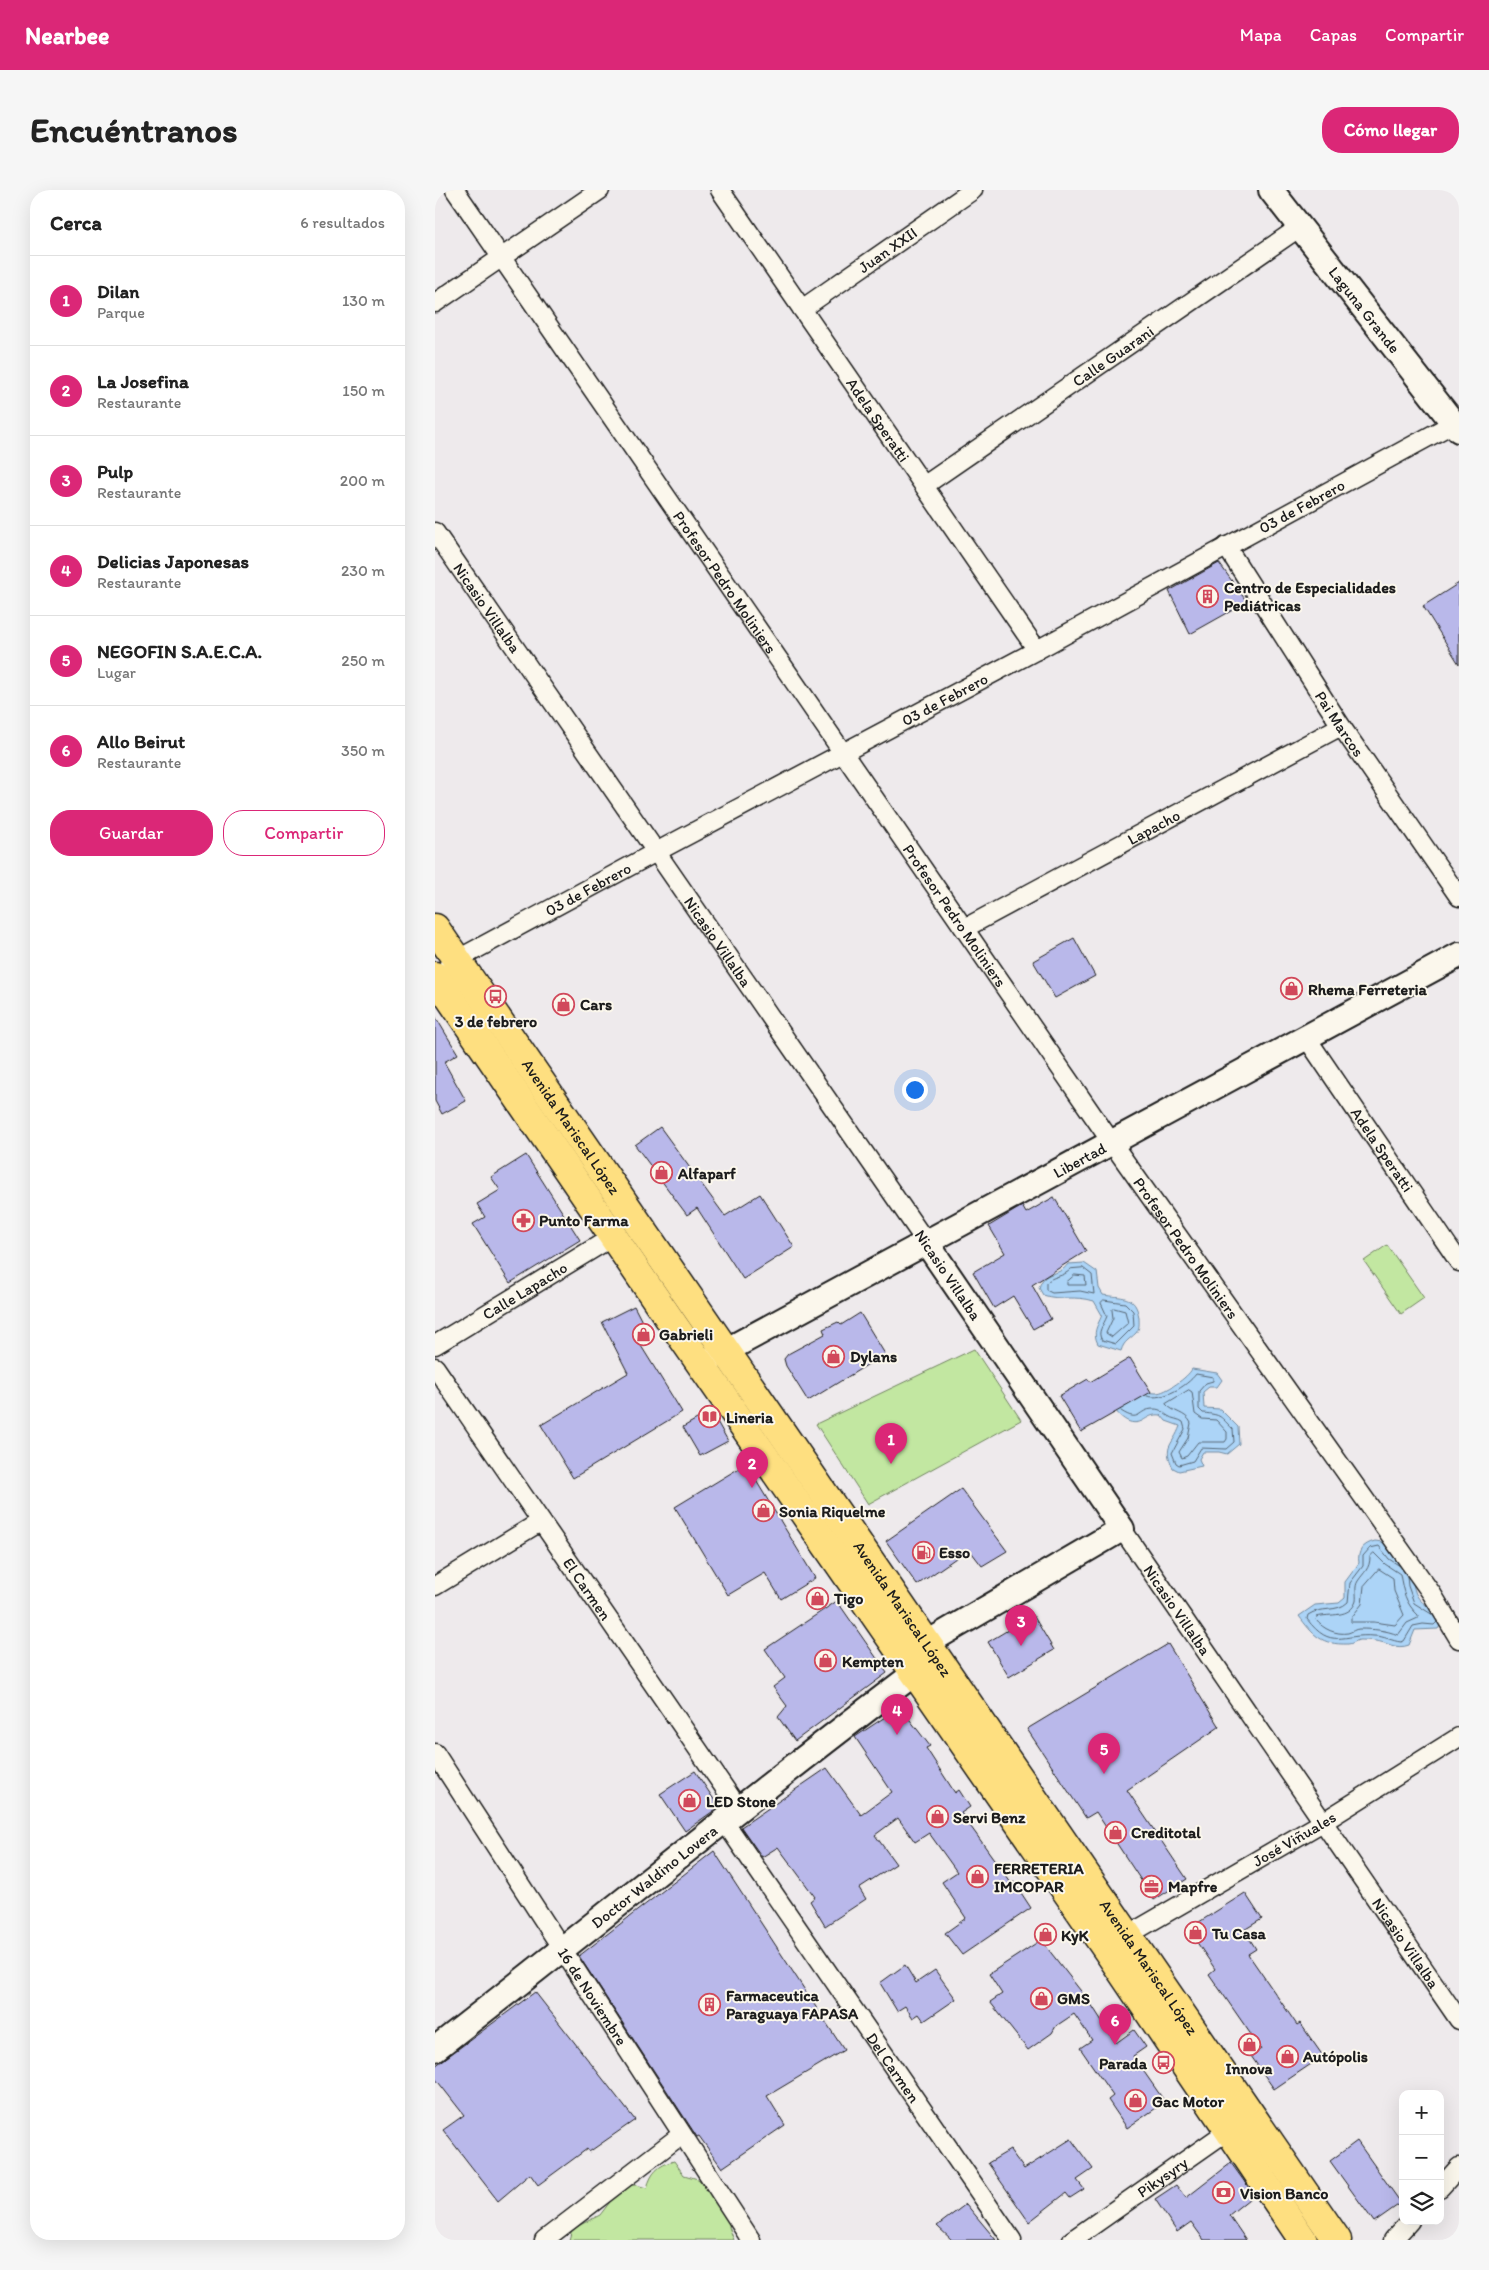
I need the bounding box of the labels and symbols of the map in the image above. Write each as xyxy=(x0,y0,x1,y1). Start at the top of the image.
street label: Juan XXII xyxy=(854,223,920,277)
street label: Laguna Grande xyxy=(1325,263,1405,357)
street label: Calle Guarani xyxy=(1068,321,1157,390)
street label: Adela Speratti xyxy=(843,374,914,466)
street label: 03 de Febrero xyxy=(1255,475,1348,537)
street label: Profesor Pedro Moliniers xyxy=(669,507,781,657)
street label: Nicasio Villalba xyxy=(450,559,526,657)
place label: Centro de Especialidades Pediátricas xyxy=(1224,578,1396,615)
building icon: Centro de Especialidades Pediátricas xyxy=(1196,584,1220,608)
street label: 03 de Febrero xyxy=(898,668,991,730)
street label: Pai Marcos xyxy=(1311,687,1369,760)
street label: Lapacho xyxy=(1124,805,1183,849)
street label: Profesor Pedro Moliniers xyxy=(899,840,1011,990)
street label: 03 de Febrero xyxy=(542,858,634,920)
street label: Nicasio Villalba xyxy=(680,893,756,991)
shop icon: Rhema Ferreteria xyxy=(1280,977,1304,1001)
place label: Rhema Ferreteria xyxy=(1308,980,1428,999)
bus stop icon: 3 de febrero xyxy=(484,985,508,1009)
shop icon: Cars xyxy=(552,992,576,1016)
place label: Cars xyxy=(580,995,612,1014)
place label: 3 de febrero xyxy=(455,1012,537,1031)
street label: Avenida Mariscal López xyxy=(518,1055,625,1198)
your location xyxy=(902,1077,928,1103)
street label: Adela Speratti xyxy=(1347,1104,1418,1195)
street label: Libertad xyxy=(1050,1138,1109,1182)
shop icon: Alfaparf xyxy=(650,1161,674,1185)
place label: Alfaparf xyxy=(677,1164,737,1184)
street label: Profesor Pedro Moliniers xyxy=(1130,1173,1243,1322)
pharmacy icon: Punto Farma xyxy=(511,1208,535,1232)
place label: Punto Farma xyxy=(539,1211,629,1230)
street label: Nicasio Villalba xyxy=(911,1226,986,1325)
street label: Calle Lapacho xyxy=(479,1257,571,1323)
shop icon: Gabrieli xyxy=(631,1322,655,1346)
place label: Gabrieli xyxy=(659,1325,713,1344)
shop icon: Dylans xyxy=(822,1344,846,1368)
place label: Dylans xyxy=(850,1347,897,1367)
library icon: Lineria xyxy=(698,1405,722,1429)
place label: Lineria xyxy=(726,1408,774,1427)
pin: 1 xyxy=(875,1423,907,1464)
pin: 2 xyxy=(736,1447,768,1488)
shop icon: Sonia Riquelme xyxy=(751,1499,775,1523)
place label: Sonia Riquelme xyxy=(779,1502,886,1522)
street label: Avenida Mariscal López xyxy=(850,1537,956,1680)
fuel station icon: Esso xyxy=(911,1540,935,1564)
place label: Esso xyxy=(939,1543,970,1562)
street label: El Carmen xyxy=(559,1554,616,1624)
street label: Nicasio Villalba xyxy=(1140,1561,1216,1659)
shop icon: Tigo xyxy=(806,1586,830,1610)
place label: Tigo xyxy=(833,1589,863,1609)
pin: 3 xyxy=(1005,1605,1037,1646)
shop icon: Kempten xyxy=(814,1649,838,1673)
place label: Kempten xyxy=(842,1652,905,1672)
pin: 4 xyxy=(881,1694,913,1735)
pin: 5 xyxy=(1088,1733,1120,1774)
shop icon: LED Stone xyxy=(678,1789,702,1813)
place label: LED Stone xyxy=(706,1792,776,1811)
shop icon: Servi Benz xyxy=(925,1805,949,1829)
street label: José Viñuales xyxy=(1249,1807,1339,1870)
place label: Servi Benz xyxy=(953,1808,1026,1827)
street label: Doctor Waldino Lovera xyxy=(587,1820,721,1932)
shop icon: Creditotal xyxy=(1103,1820,1127,1844)
place label: Creditotal xyxy=(1131,1823,1201,1842)
place label: FERRETERIA IMCOPAR xyxy=(994,1859,1085,1896)
shop icon: FERRETERIA IMCOPAR xyxy=(966,1865,990,1889)
office icon: Mapfre xyxy=(1140,1874,1164,1898)
place label: Mapfre xyxy=(1168,1877,1218,1897)
street label: Nicasio Villalba xyxy=(1368,1894,1444,1992)
street label: Avenida Mariscal López xyxy=(1096,1896,1203,2039)
shop icon: Tu Casa xyxy=(1184,1921,1208,1945)
shop icon: KyK xyxy=(1033,1923,1057,1947)
place label: Tu Casa xyxy=(1211,1924,1267,1943)
place label: KyK xyxy=(1061,1926,1090,1946)
street label: 16 de Noviembre xyxy=(554,1944,632,2049)
place label: Farmaceutica Paraguaya FAPASA xyxy=(726,1986,859,2024)
shop icon: GMS xyxy=(1029,1986,1053,2010)
place label: GMS xyxy=(1057,1989,1090,2008)
building icon: Farmaceutica Paraguaya FAPASA xyxy=(698,1992,722,2016)
pin: 6 xyxy=(1099,2004,1131,2045)
street label: Del Carmen xyxy=(863,2029,924,2106)
shop icon: Innova xyxy=(1237,2032,1261,2056)
shop icon: Autópolis xyxy=(1275,2044,1299,2068)
place label: Autópolis xyxy=(1302,2047,1368,2067)
bus stop icon: Parada xyxy=(1151,2051,1175,2075)
place label: Parada xyxy=(1099,2054,1148,2073)
place label: Innova xyxy=(1225,2059,1273,2078)
shop icon: Gac Motor xyxy=(1124,2089,1148,2113)
place label: Gac Motor xyxy=(1152,2092,1225,2111)
street label: Pikysyry xyxy=(1133,2152,1191,2201)
bank icon: Vision Banco xyxy=(1212,2181,1236,2205)
place label: Vision Banco xyxy=(1240,2184,1328,2203)

